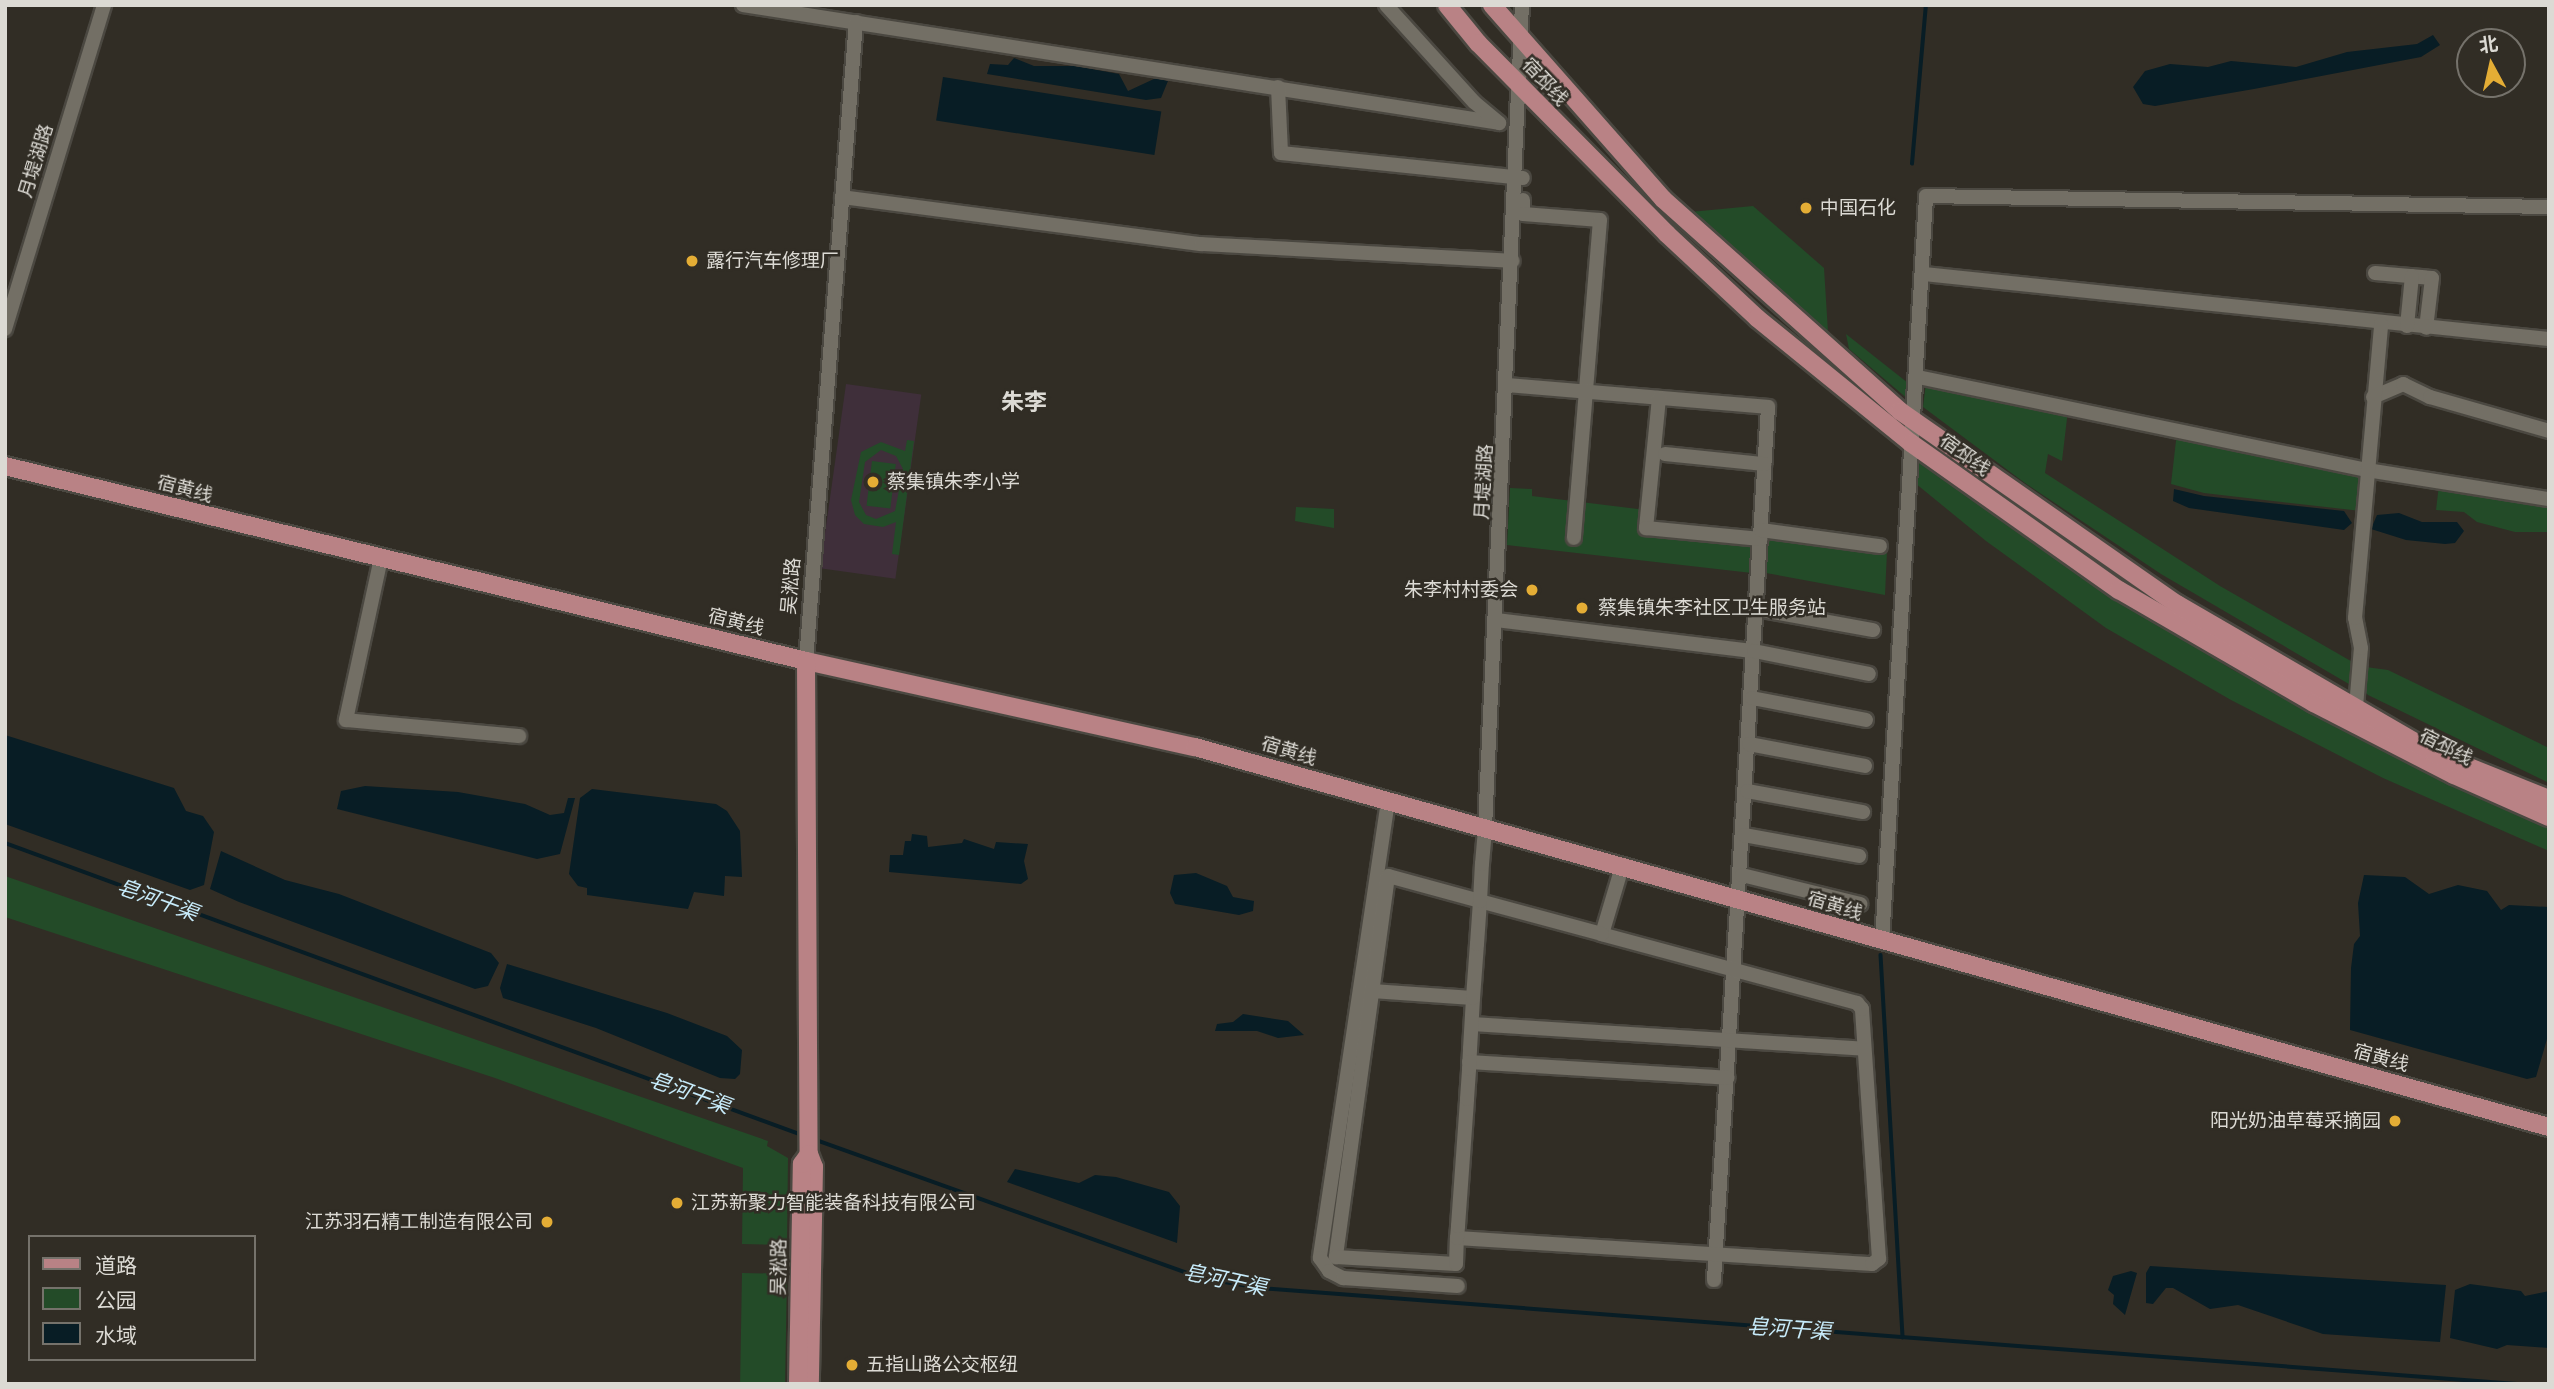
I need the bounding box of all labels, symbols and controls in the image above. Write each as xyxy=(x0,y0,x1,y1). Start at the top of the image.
north arrow xyxy=(2456,28,2526,98)
text: 北 xyxy=(2477,31,2499,57)
street label: 宿邳线 xyxy=(1517,54,1573,110)
street label: 月堤湖路 xyxy=(14,121,58,201)
place label: 中国石化 xyxy=(1820,197,1896,219)
marker: 中国石化 xyxy=(1798,200,1814,216)
place label: 露行汽车修理厂 xyxy=(706,250,839,272)
marker: 露行汽车修理厂 xyxy=(684,253,700,269)
district label: 朱李 xyxy=(1001,388,1047,416)
street label: 宿邳线 xyxy=(1935,429,1995,481)
street label: 月堤湖路 xyxy=(1471,443,1497,521)
street label: 宿黄线 xyxy=(155,471,215,507)
place label: 蔡集镇朱李小学 xyxy=(887,471,1020,493)
marker: 蔡集镇朱李小学 xyxy=(865,474,881,490)
street label: 吴淞路 xyxy=(777,557,805,615)
place label: 朱李村村委会 xyxy=(1404,579,1518,601)
marker: 朱李村村委会 xyxy=(1524,582,1540,598)
place label: 蔡集镇朱李社区卫生服务站 xyxy=(1598,597,1826,619)
marker: 蔡集镇朱李社区卫生服务站 xyxy=(1572,598,1592,618)
street label: 宿黄线 xyxy=(706,604,766,640)
street label: 宿邳线 xyxy=(2415,724,2477,770)
street label: 宿黄线 xyxy=(1258,732,1320,770)
water label: 皂河干渠 xyxy=(114,873,202,925)
street label: 宿黄线 xyxy=(1804,887,1866,925)
street label: 宿黄线 xyxy=(2351,1040,2411,1076)
water label: 皂河干渠 xyxy=(646,1066,734,1118)
place label: 阳光奶油草莓采摘园 xyxy=(2210,1110,2381,1132)
marker: 阳光奶油草莓采摘园 xyxy=(2387,1113,2403,1129)
place label: 江苏新聚力智能装备科技有限公司 xyxy=(691,1192,976,1214)
marker: 江苏新聚力智能装备科技有限公司 xyxy=(669,1195,685,1211)
place label: 江苏羽石精工制造有限公司 xyxy=(305,1211,533,1233)
marker: 江苏羽石精工制造有限公司 xyxy=(539,1214,555,1230)
legend xyxy=(28,1235,256,1361)
street label: 吴淞路 xyxy=(767,1238,791,1296)
text: 道路 xyxy=(95,1252,137,1278)
water label: 皂河干渠 xyxy=(1181,1258,1269,1300)
text: 公园 xyxy=(95,1287,137,1313)
water label: 皂河干渠 xyxy=(1746,1313,1832,1343)
text: 水域 xyxy=(95,1322,137,1348)
place label: 五指山路公交枢纽 xyxy=(866,1354,1018,1376)
marker: 五指山路公交枢纽 xyxy=(844,1357,860,1373)

